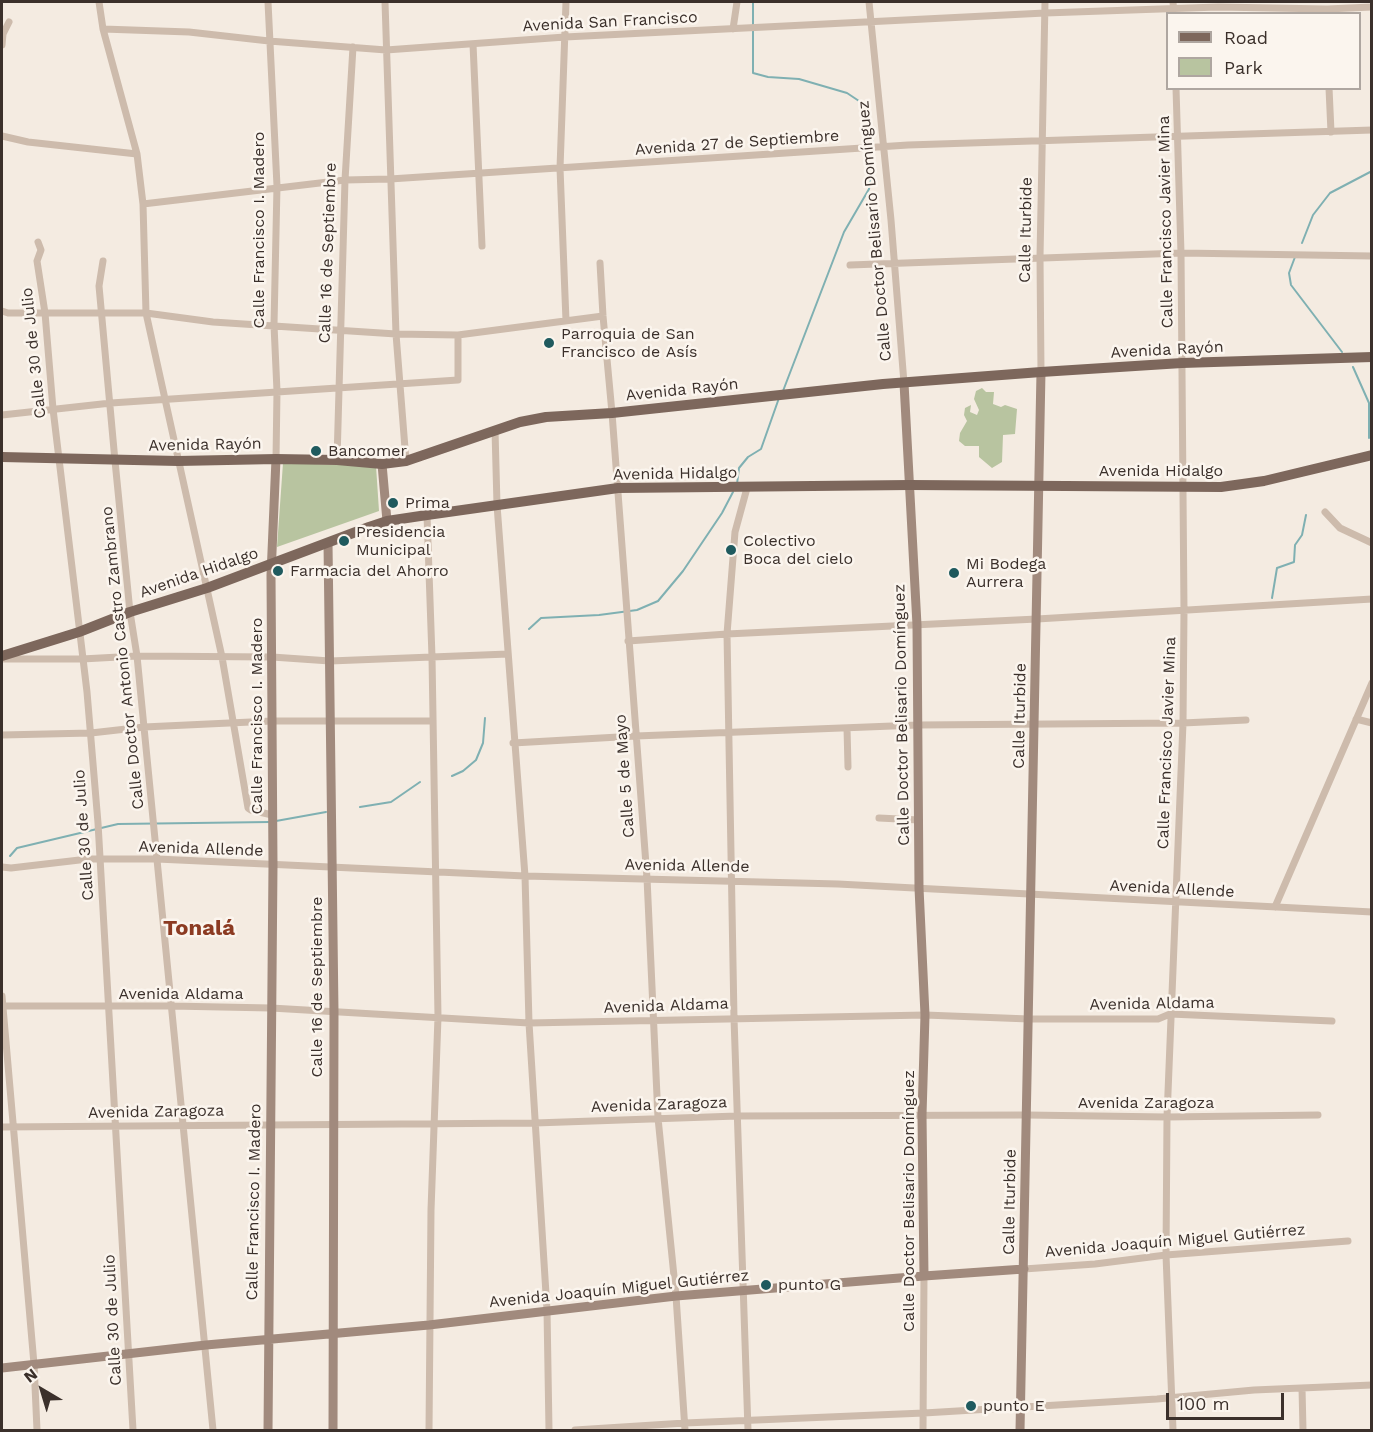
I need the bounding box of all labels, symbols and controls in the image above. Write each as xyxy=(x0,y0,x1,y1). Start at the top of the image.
street label: Avenida San Francisco xyxy=(522,8,698,36)
legend xyxy=(1166,12,1361,90)
text: Road xyxy=(1224,27,1268,48)
text: Park xyxy=(1224,57,1263,78)
street label: Calle Doctor Belisario Domínguez xyxy=(854,100,896,362)
street label: Calle Francisco Javier Mina xyxy=(1155,115,1177,329)
street label: Avenida 27 de Septiembre xyxy=(634,126,840,160)
street label: Calle Francisco I. Madero xyxy=(249,132,269,328)
street label: Calle 16 de Septiembre xyxy=(315,162,341,344)
street label: Calle Iturbide xyxy=(1015,177,1037,283)
street label: Calle 30 de Julio xyxy=(18,287,50,419)
place label: Parroquia de San Francisco de Asís xyxy=(561,324,697,362)
marker: Parroquia de San Francisco de Asís xyxy=(542,336,556,350)
street label: Avenida Rayón xyxy=(1110,337,1224,363)
street label: Avenida Rayón xyxy=(625,375,739,405)
street label: Avenida Rayón xyxy=(148,434,262,456)
place label: Bancomer xyxy=(328,441,407,461)
marker: Bancomer xyxy=(309,444,323,458)
street label: Avenida Hidalgo xyxy=(1099,461,1223,481)
street label: Avenida Hidalgo xyxy=(613,463,737,485)
place label: Prima xyxy=(405,493,450,513)
marker: Prima xyxy=(386,496,400,510)
street label: Calle Doctor Antonio Castro Zambrano xyxy=(98,506,148,810)
place label: Presidencia Municipal xyxy=(356,522,445,560)
place label: Colectivo Boca del cielo xyxy=(743,531,853,569)
marker: Presidencia Municipal xyxy=(337,534,351,548)
marker: Colectivo Boca del cielo xyxy=(724,543,738,557)
street label: Avenida Hidalgo xyxy=(137,544,261,602)
place label: Mi Bodega Aurrera xyxy=(966,554,1046,592)
place label: Farmacia del Ahorro xyxy=(290,561,449,581)
marker: Farmacia del Ahorro xyxy=(271,564,285,578)
marker: Mi Bodega Aurrera xyxy=(947,566,961,580)
street label: Calle Doctor Belisario Domínguez xyxy=(890,584,914,846)
street label: Calle Francisco I. Madero xyxy=(247,618,267,814)
street label: Calle Francisco Javier Mina xyxy=(1154,636,1180,850)
street label: Calle Iturbide xyxy=(1009,663,1031,769)
street label: Calle 5 de Mayo xyxy=(611,713,639,839)
street label: Calle 30 de Julio xyxy=(70,769,98,901)
street label: Avenida Allende xyxy=(138,837,264,861)
street label: Avenida Allende xyxy=(624,855,750,877)
street label: Avenida Allende xyxy=(1109,876,1235,902)
street label: Calle 16 de Septiembre xyxy=(307,896,327,1078)
district label: Tonalá xyxy=(163,916,235,942)
street label: Avenida Aldama xyxy=(118,984,244,1004)
street label: Avenida Aldama xyxy=(1089,993,1215,1015)
street label: Avenida Aldama xyxy=(603,994,729,1018)
street label: Calle Doctor Belisario Domínguez xyxy=(899,1070,919,1332)
street label: Avenida Zaragoza xyxy=(591,1093,727,1117)
street label: Avenida Zaragoza xyxy=(1078,1093,1214,1113)
street label: Avenida Zaragoza xyxy=(88,1101,224,1123)
street label: Calle Francisco I. Madero xyxy=(243,1103,265,1301)
street label: Calle Iturbide xyxy=(999,1149,1021,1255)
street label: Avenida Joaquín Miguel Gutiérrez xyxy=(1044,1220,1306,1262)
street label: Calle 30 de Julio xyxy=(100,1254,126,1386)
street label: Avenida Joaquín Miguel Gutiérrez xyxy=(488,1266,750,1312)
place label: punto G xyxy=(778,1275,841,1295)
marker: punto G xyxy=(759,1278,773,1292)
north arrow xyxy=(12,1360,72,1420)
text: N xyxy=(20,1364,41,1387)
scale bar xyxy=(1169,1381,1288,1419)
text: 100 m xyxy=(1177,1393,1230,1414)
place label: punto E xyxy=(983,1396,1045,1416)
marker: punto E xyxy=(964,1399,978,1413)

